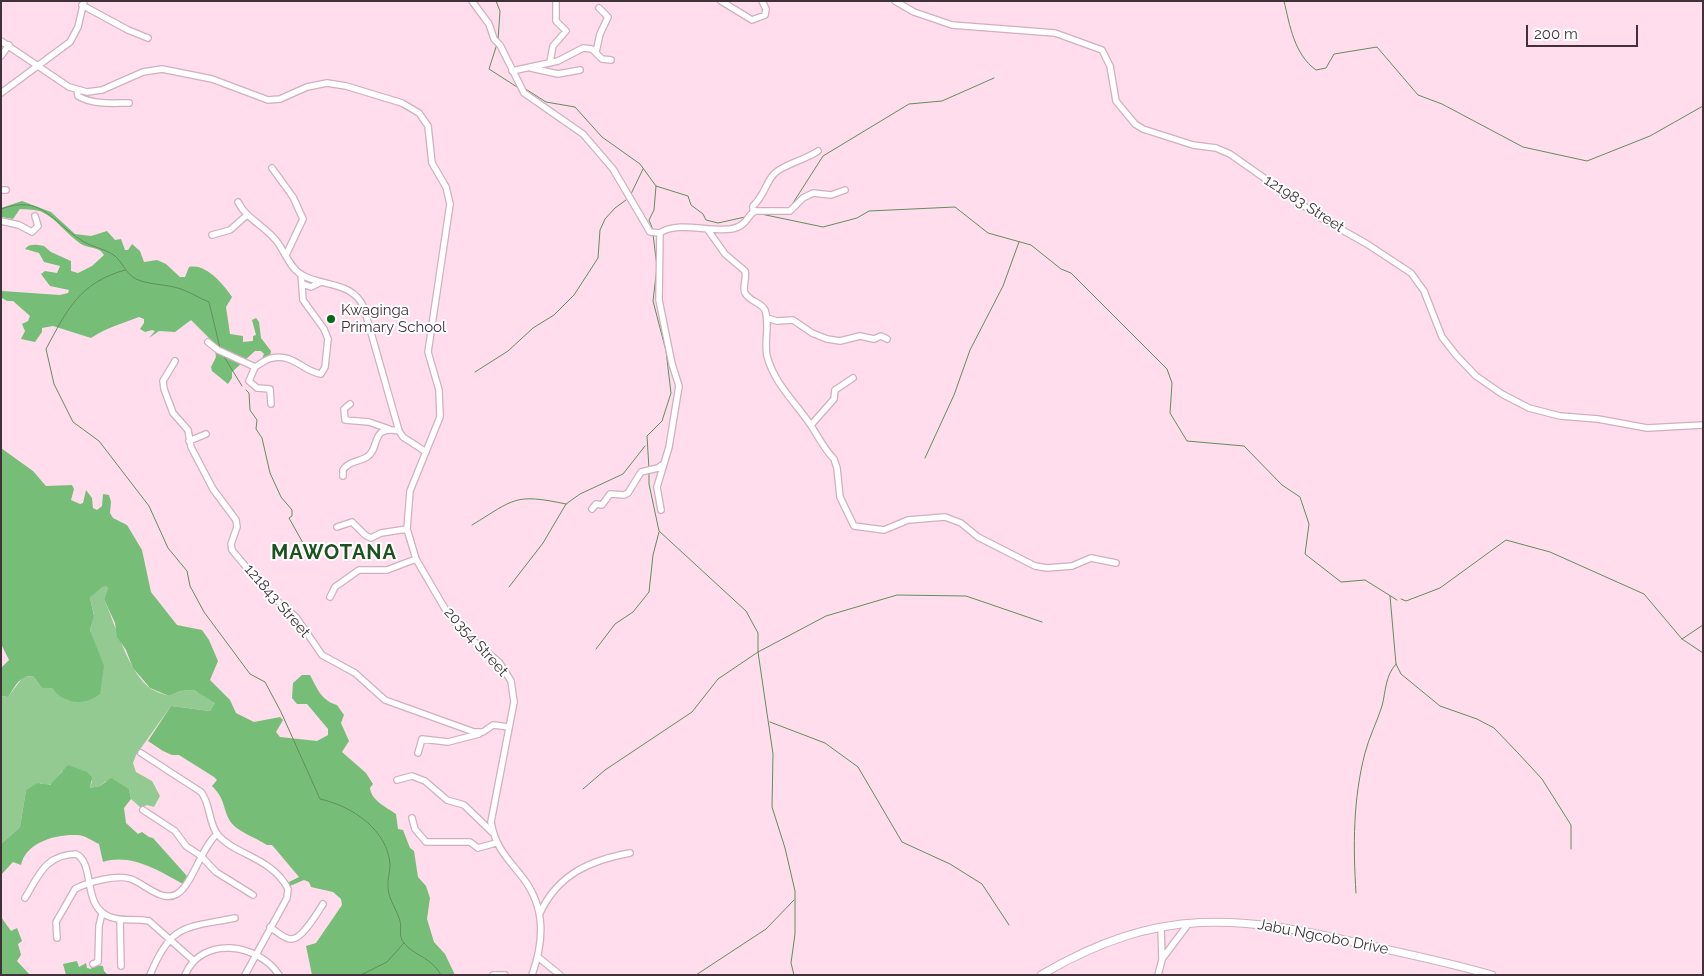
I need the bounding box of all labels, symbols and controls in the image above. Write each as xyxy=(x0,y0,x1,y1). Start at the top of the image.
scale bar xyxy=(1529,15,1642,47)
text: 200 m xyxy=(1534,25,1578,43)
street label: 121983 Street xyxy=(1261,171,1347,237)
place label: Kwaginga Primary School xyxy=(341,301,446,336)
marker: Kwaginga Primary School xyxy=(325,313,337,325)
district label: MAWOTANA xyxy=(270,541,398,565)
street label: 121843 Street xyxy=(240,561,314,641)
street label: 20354 Street xyxy=(440,604,512,680)
street label: Jabu Ngcobo Drive xyxy=(1256,915,1390,959)

